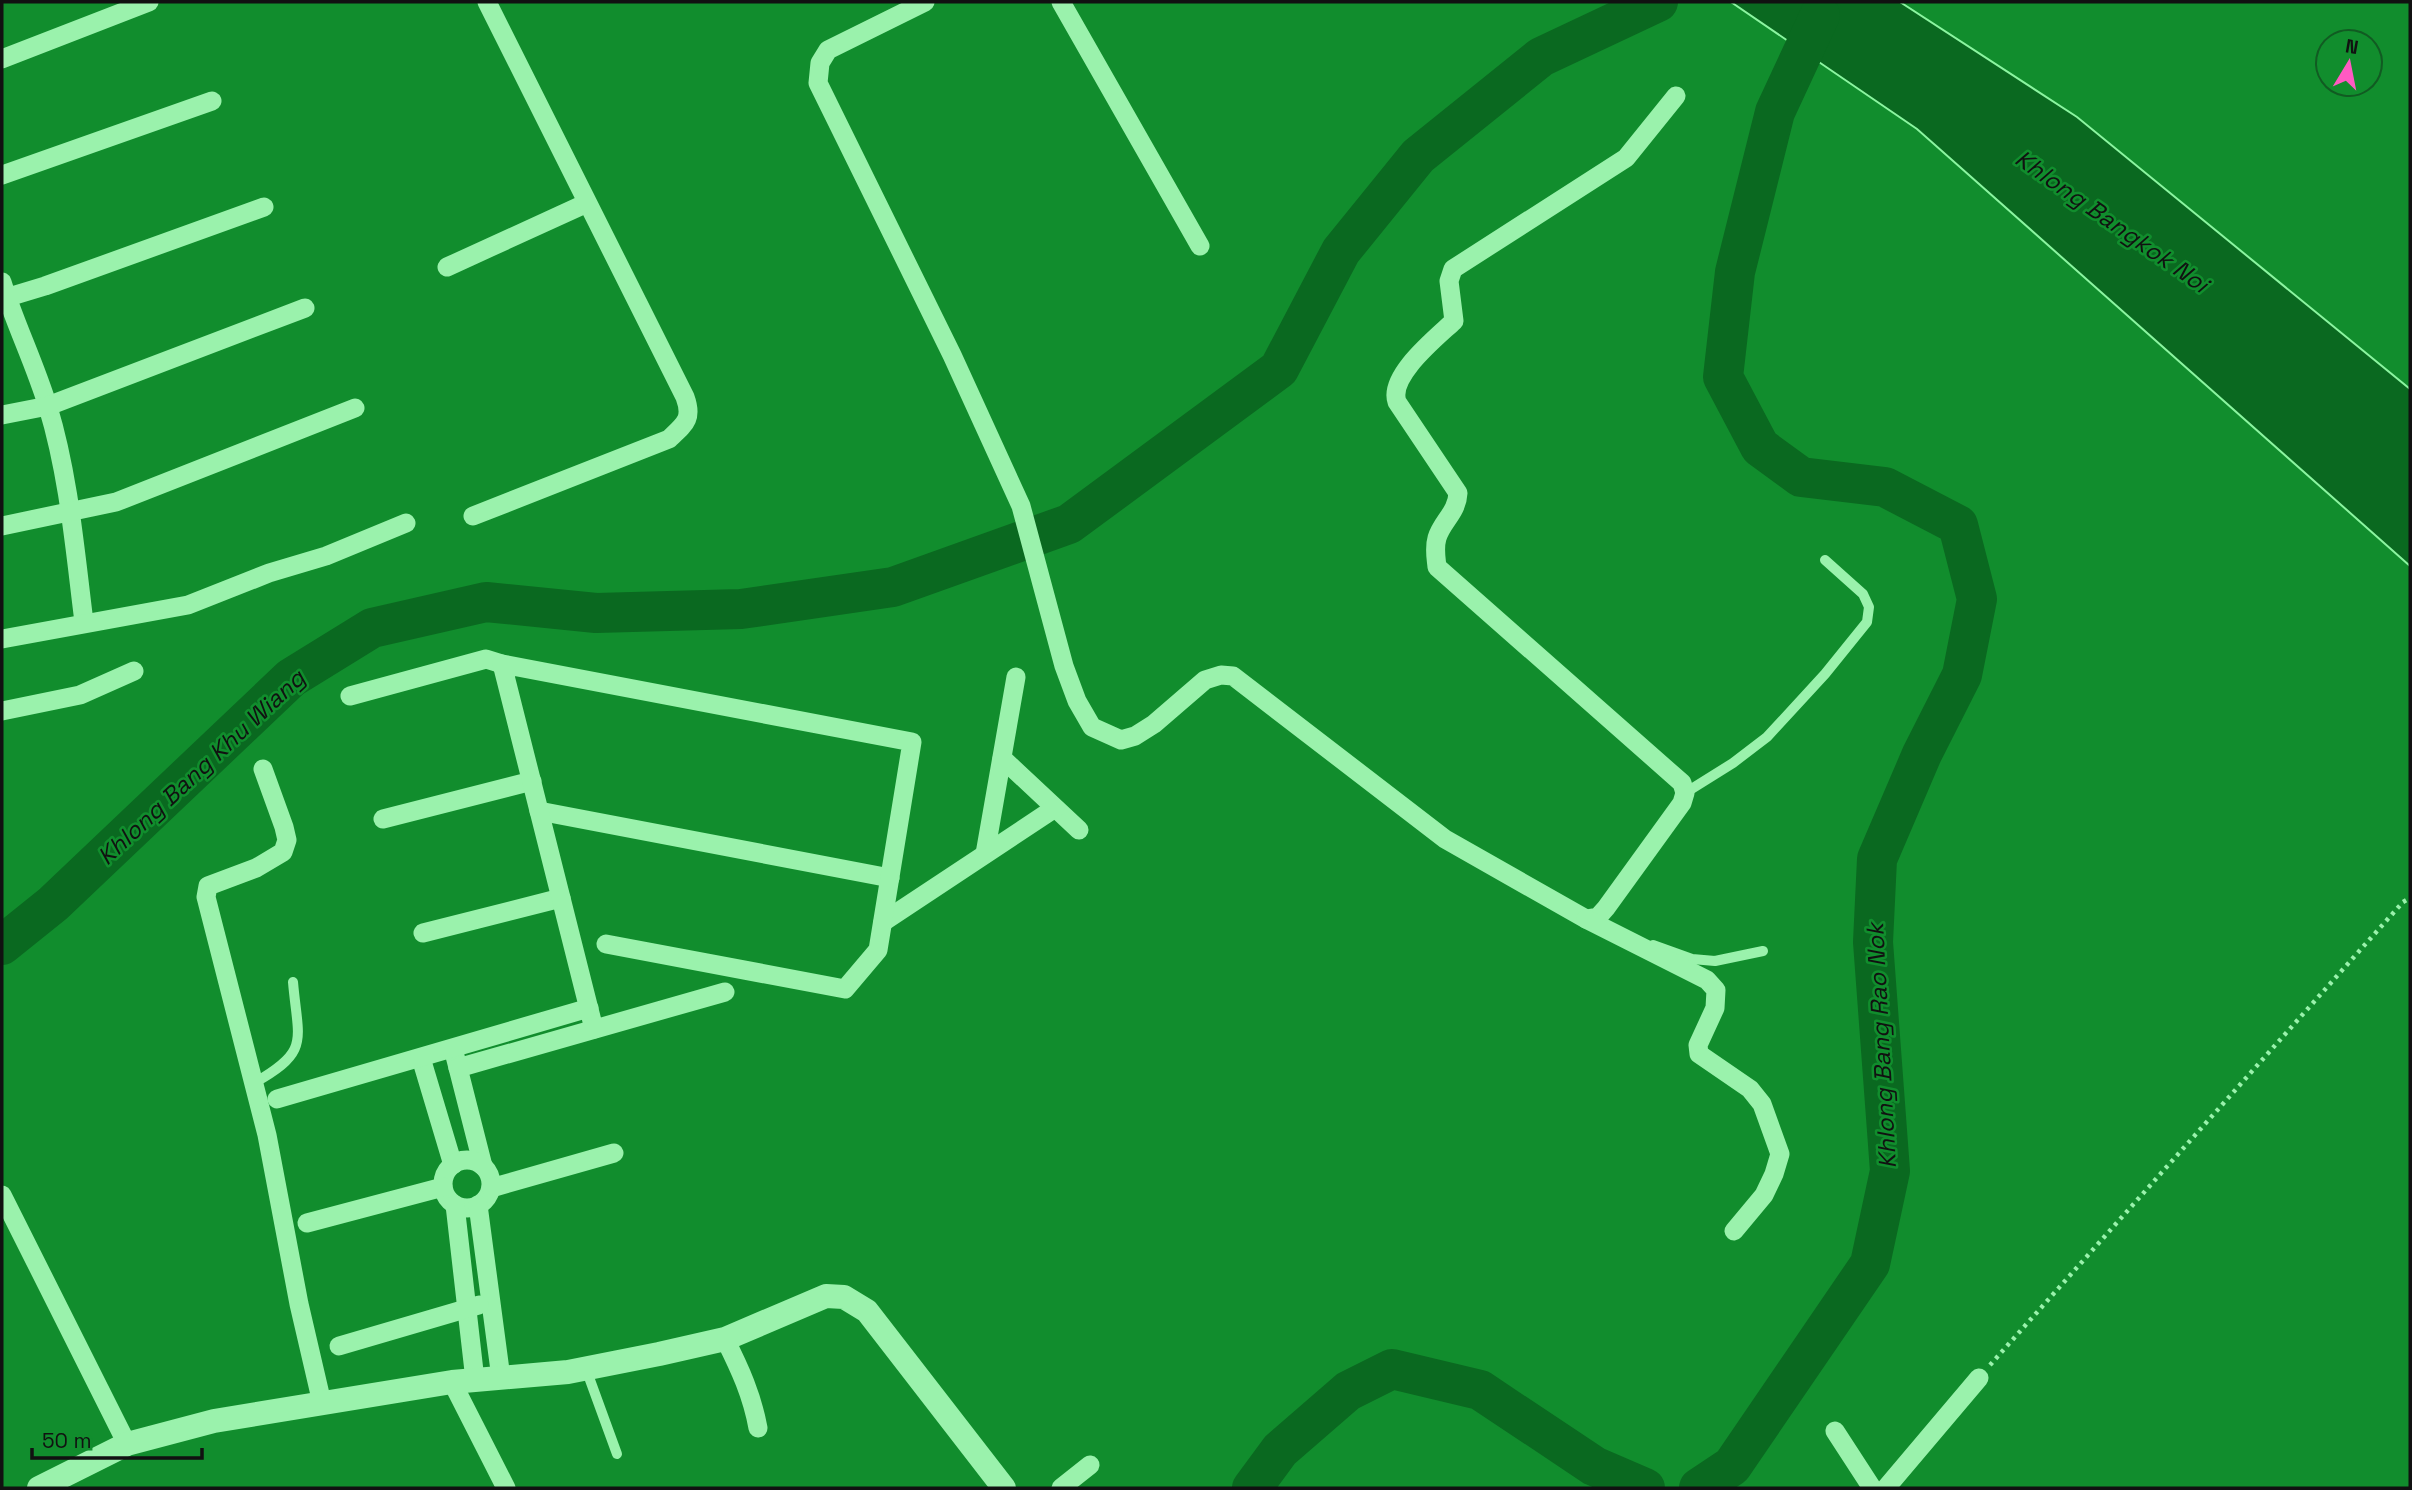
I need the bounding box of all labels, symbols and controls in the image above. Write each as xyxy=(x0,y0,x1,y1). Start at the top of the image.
north arrow xyxy=(2314,28,2384,98)
text: N xyxy=(2343,33,2360,60)
water label: Khlong Bangkok Noi xyxy=(2009,143,2217,301)
water label: Khlong Bang Khu Wiang xyxy=(91,662,313,871)
water label: Khlong Bang Rao Nok xyxy=(1859,919,1903,1169)
scale bar xyxy=(32,1416,201,1460)
text: 50 m xyxy=(42,1427,92,1454)

